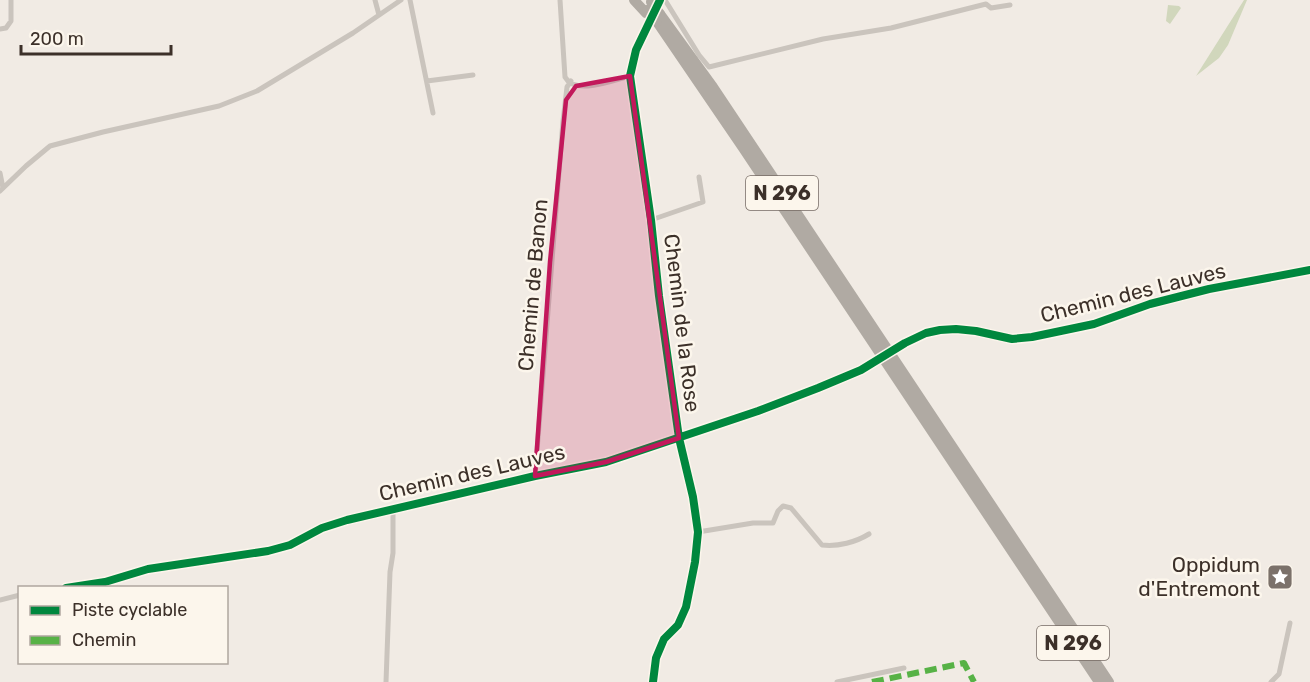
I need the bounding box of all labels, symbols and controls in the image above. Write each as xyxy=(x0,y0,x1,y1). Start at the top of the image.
scale bar xyxy=(21,18,171,56)
text: 200 m xyxy=(30,28,84,50)
road number: N 296 xyxy=(746,176,818,210)
street label: Chemin de Banon xyxy=(513,198,552,372)
street label: Chemin de la Rose xyxy=(659,232,706,414)
street label: Chemin des Lauves xyxy=(1038,257,1228,328)
street label: Chemin des Lauves xyxy=(376,439,567,506)
place label: Oppidum d'Entremont xyxy=(1138,552,1260,601)
place icon: Oppidum d'Entremont xyxy=(1265,562,1295,592)
legend xyxy=(18,586,228,664)
text: Piste cyclable xyxy=(72,599,187,621)
road number: N 296 xyxy=(1037,626,1109,660)
text: Chemin xyxy=(72,629,136,651)

